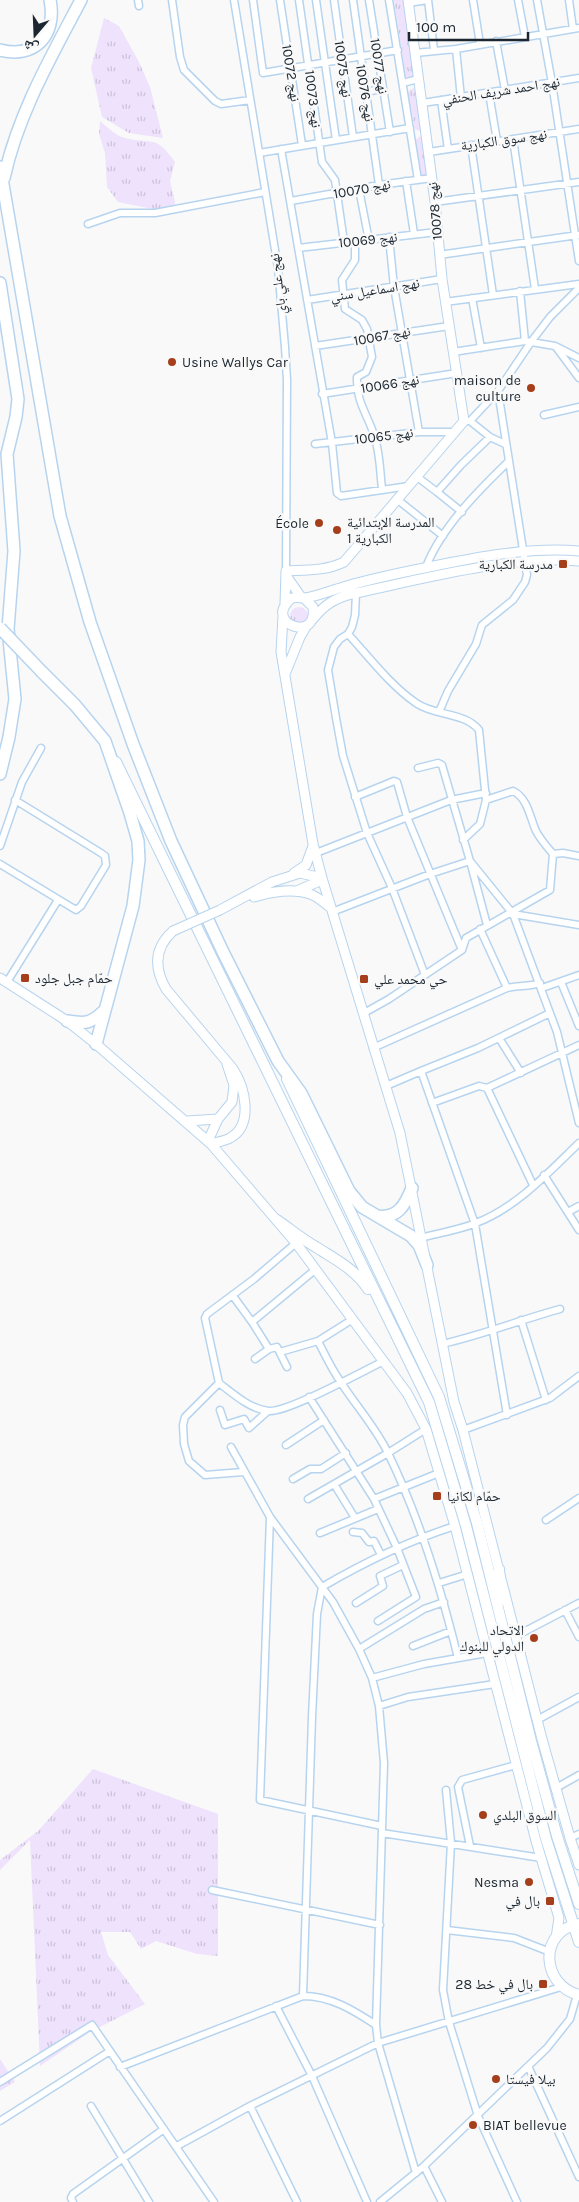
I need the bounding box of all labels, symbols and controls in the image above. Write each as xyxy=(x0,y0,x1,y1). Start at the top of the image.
north arrow xyxy=(10,10,60,60)
scale bar xyxy=(409,10,528,42)
text: 100 m xyxy=(416,18,456,36)
text: ش xyxy=(21,36,41,57)
street label: نهج 10077 xyxy=(365,37,392,95)
street label: نهج 10075 xyxy=(330,39,355,99)
street label: نهج 10072 xyxy=(277,43,304,103)
street label: نهج 10076 xyxy=(351,63,378,123)
street label: نهج 10073 xyxy=(300,69,325,129)
street label: نهج احمد شريف الحنفي xyxy=(441,73,562,111)
street label: نهج سوق الكبارية xyxy=(460,126,548,155)
street label: نهج 10070 xyxy=(332,176,392,203)
street label: نهج 10078 xyxy=(424,181,447,241)
street label: نهج 10069 xyxy=(338,228,399,253)
street label: نهج علي باي xyxy=(266,252,293,315)
street label: نهج اسماعيل سني xyxy=(329,275,421,308)
street label: نهج 10067 xyxy=(352,323,412,350)
place label: Usine Wallys Car xyxy=(182,354,289,371)
marker: Usine Wallys Car xyxy=(166,356,178,368)
street label: نهج 10066 xyxy=(359,371,421,398)
place label: maison de culture xyxy=(454,372,521,405)
marker: maison de culture xyxy=(525,382,537,394)
street label: نهج 10065 xyxy=(354,424,415,449)
place label: École xyxy=(275,514,309,532)
place label: المدرسة الإبتدائية الكبارية 1 xyxy=(347,514,435,547)
marker: École xyxy=(313,517,325,529)
marker: المدرسة الإبتدائية الكبارية 1 xyxy=(331,524,343,536)
place label: مدرسة الكبارية xyxy=(479,556,553,573)
marker: مدرسة الكبارية xyxy=(557,558,569,570)
place label: حمّام جبل جلود xyxy=(35,970,113,988)
place label: حي محمد علي xyxy=(374,971,448,990)
marker: حمّام جبل جلود xyxy=(19,972,31,984)
marker: حي محمد علي xyxy=(358,973,370,985)
place label: حمّام لكانيا xyxy=(447,1488,501,1506)
marker: حمّام لكانيا xyxy=(431,1490,443,1502)
place label: الاتحاد الدولي للبنوك xyxy=(460,1622,524,1657)
marker: الاتحاد الدولي للبنوك xyxy=(528,1632,540,1644)
place label: السوق البلدي xyxy=(493,1807,557,1826)
marker: السوق البلدي xyxy=(477,1809,489,1821)
place label: Nesma xyxy=(474,1874,519,1891)
marker: Nesma xyxy=(523,1876,535,1888)
place label: بال في xyxy=(505,1893,540,1912)
marker: بال في xyxy=(544,1895,556,1907)
place label: بال في خط 28 xyxy=(455,1976,533,1995)
marker: بال في خط 28 xyxy=(537,1978,549,1990)
place label: بيلا فيستا xyxy=(506,2071,556,2088)
marker: بيلا فيستا xyxy=(490,2073,502,2085)
place label: BIAT bellevue xyxy=(483,2117,567,2134)
marker: BIAT bellevue xyxy=(467,2119,479,2131)

